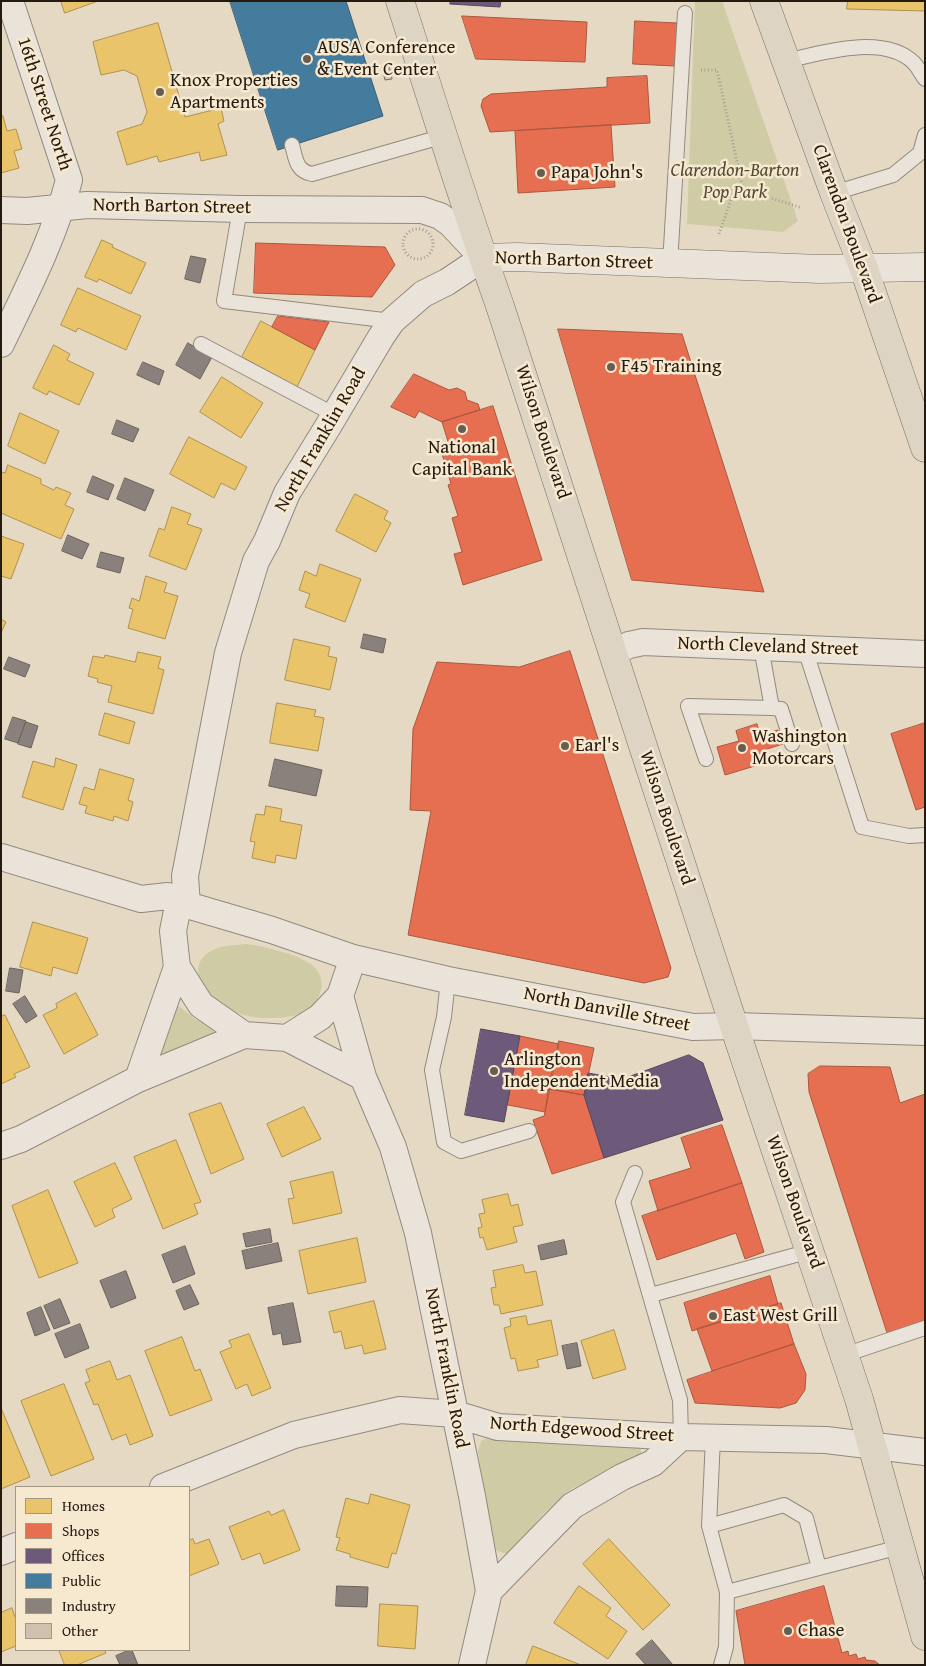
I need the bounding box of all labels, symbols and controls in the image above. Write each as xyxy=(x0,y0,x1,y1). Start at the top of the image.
street label: 16th Street North xyxy=(12,34,76,174)
place label: AUSA Conference & Event Center xyxy=(317,37,455,81)
marker: AUSA Conference & Event Center xyxy=(301,53,313,65)
place label: Knox Properties Apartments xyxy=(170,70,298,114)
marker: Knox Properties Apartments xyxy=(154,86,166,98)
street label: Clarendon Boulevard xyxy=(807,141,885,307)
park label: Clarendon-Barton Pop Park xyxy=(671,160,799,204)
place label: Papa John's xyxy=(551,162,643,184)
marker: Papa John's xyxy=(535,167,547,179)
street label: North Barton Street xyxy=(93,194,251,220)
street label: North Barton Street xyxy=(494,247,654,275)
place label: F45 Training xyxy=(621,356,721,378)
marker: F45 Training xyxy=(605,361,617,373)
street label: Wilson Boulevard xyxy=(510,362,574,502)
street label: North Franklin Road xyxy=(270,364,372,516)
marker: National Capital Bank xyxy=(456,423,468,435)
place label: National Capital Bank xyxy=(412,437,512,481)
street label: North Cleveland Street xyxy=(677,632,859,662)
place label: Washington Motorcars xyxy=(752,726,847,770)
place label: Earl's xyxy=(575,735,619,757)
marker: Earl's xyxy=(559,740,571,752)
marker: Washington Motorcars xyxy=(736,742,748,754)
street label: Wilson Boulevard xyxy=(634,748,698,888)
street label: North Danville Street xyxy=(522,983,692,1037)
place label: Arlington Independent Media xyxy=(504,1049,659,1093)
marker: Arlington Independent Media xyxy=(488,1065,500,1077)
street label: Wilson Boulevard xyxy=(760,1132,828,1272)
street label: North Franklin Road xyxy=(419,1286,473,1450)
place label: East West Grill xyxy=(723,1305,838,1327)
marker: East West Grill xyxy=(707,1310,719,1322)
street label: North Edgewood Street xyxy=(489,1412,675,1448)
legend xyxy=(15,1486,190,1651)
text: Homes xyxy=(62,1495,105,1516)
text: Shops xyxy=(62,1520,99,1541)
text: Offices xyxy=(62,1545,105,1566)
text: Public xyxy=(62,1570,101,1591)
text: Industry xyxy=(62,1595,116,1616)
text: Other xyxy=(62,1620,98,1641)
place label: Chase xyxy=(798,1620,844,1642)
marker: Chase xyxy=(782,1625,794,1637)

